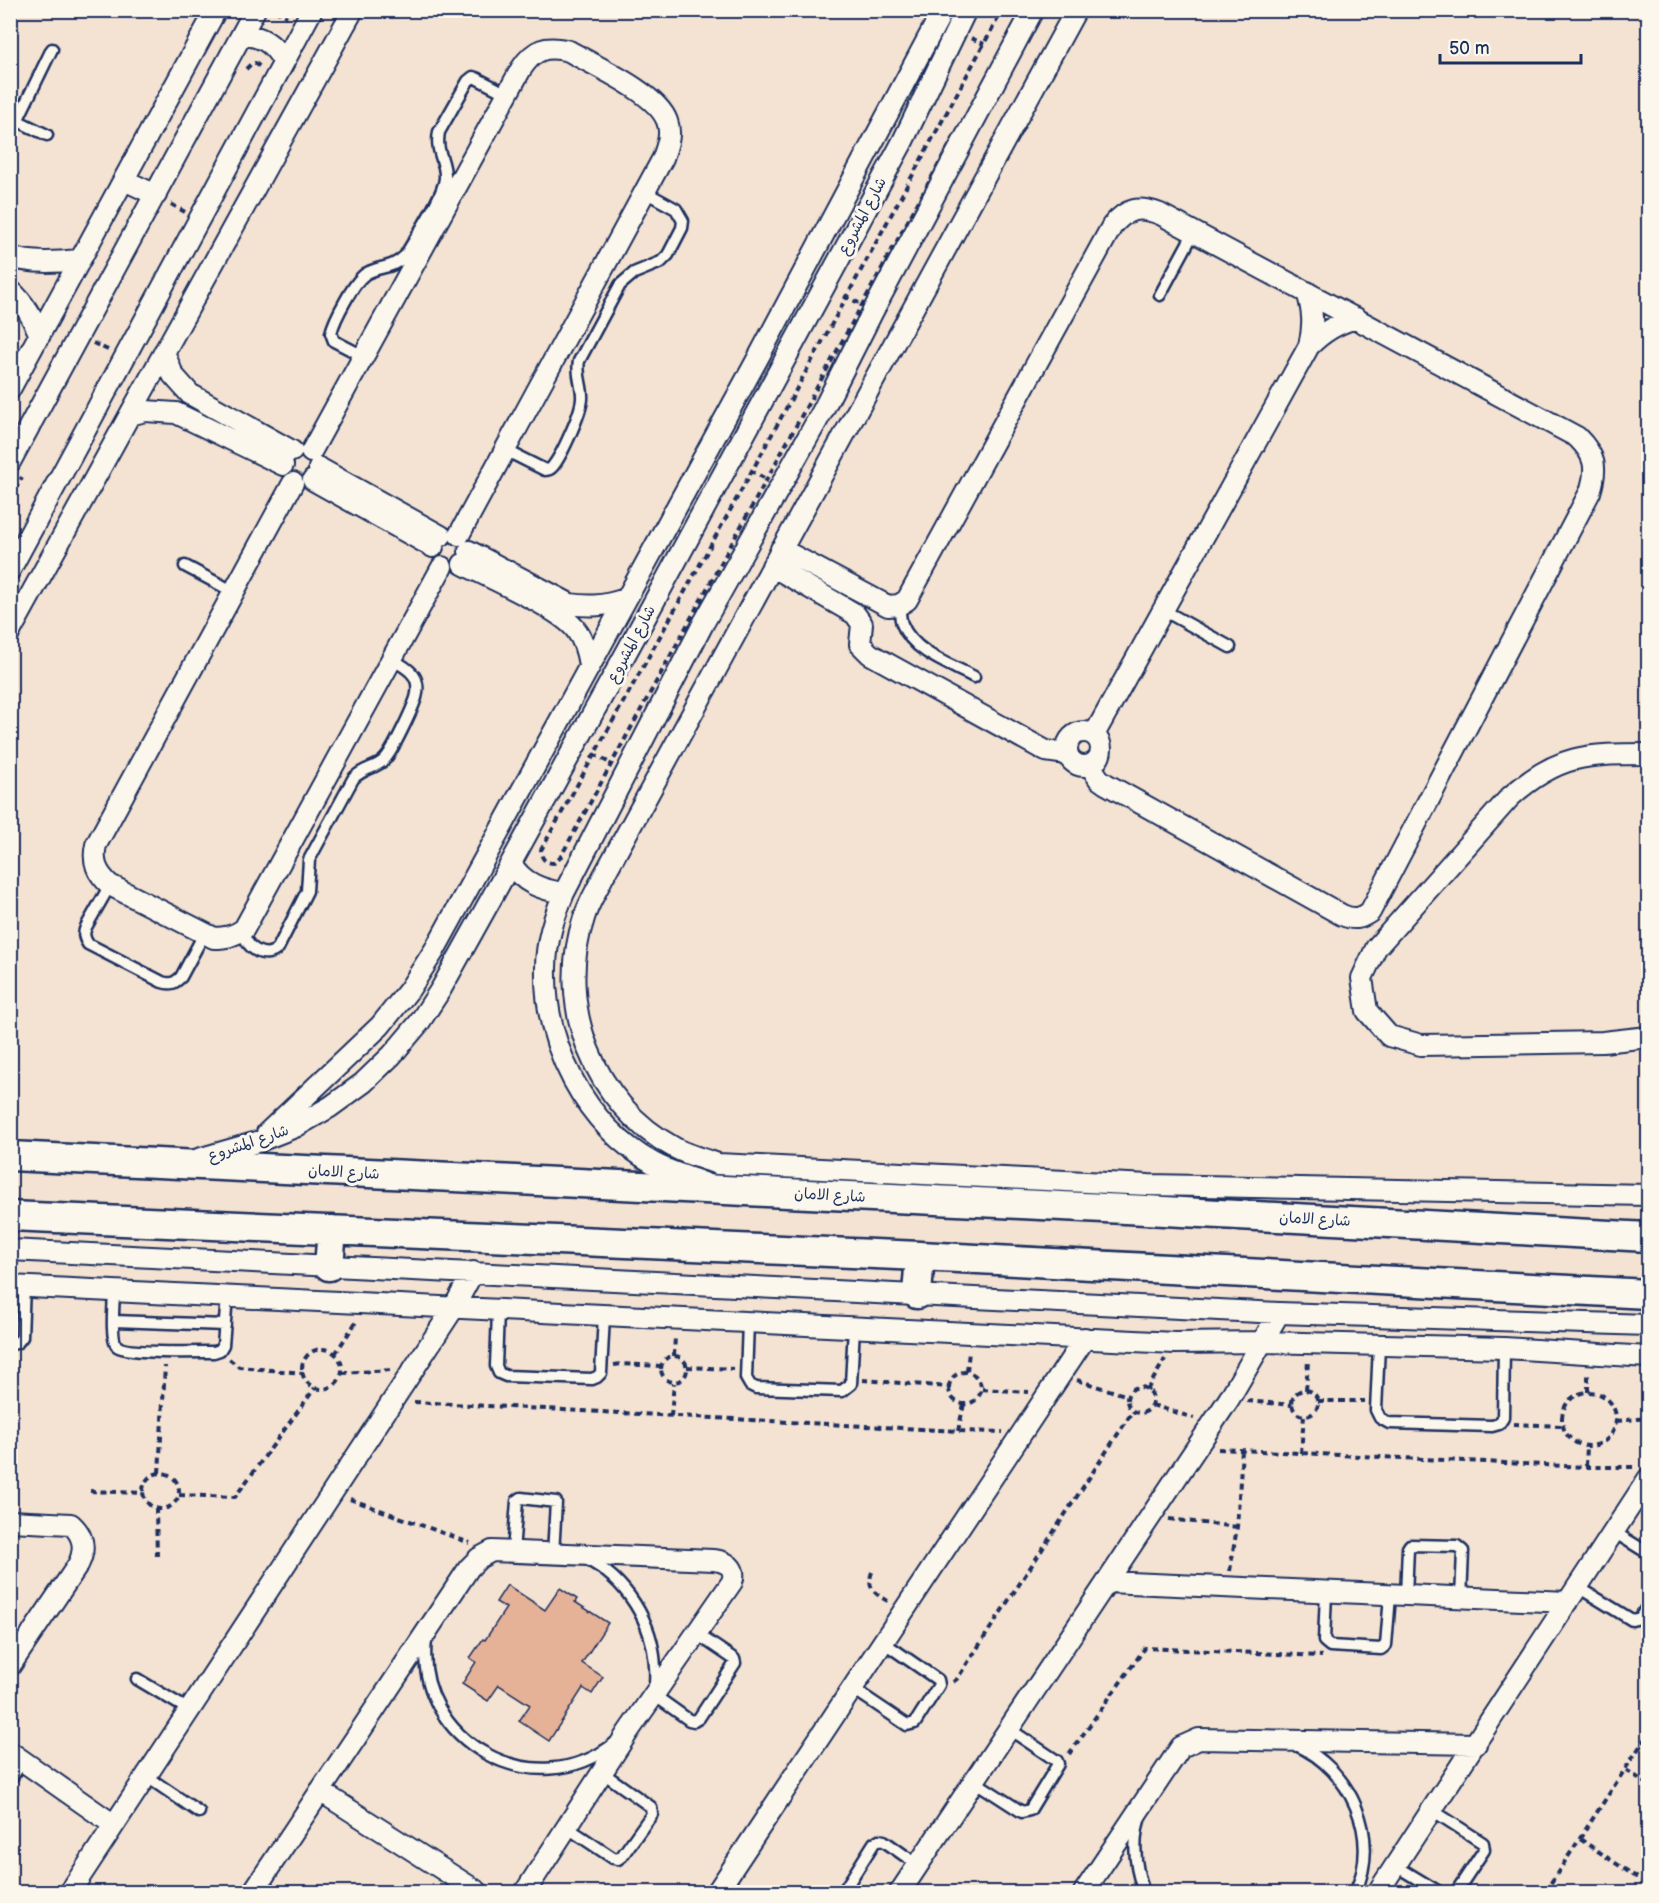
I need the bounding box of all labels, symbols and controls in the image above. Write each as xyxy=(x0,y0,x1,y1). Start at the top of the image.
scale bar xyxy=(1440,27,1581,65)
text: 50 m xyxy=(1449,38,1490,59)
street label: شارع المشروع xyxy=(834,174,891,258)
street label: شارع المشروع xyxy=(603,602,660,686)
street label: شارع المشروع xyxy=(205,1121,291,1166)
street label: شارع الامان xyxy=(308,1161,380,1184)
street label: شارع الامان xyxy=(794,1184,866,1207)
street label: شارع الامان xyxy=(1279,1208,1351,1231)

